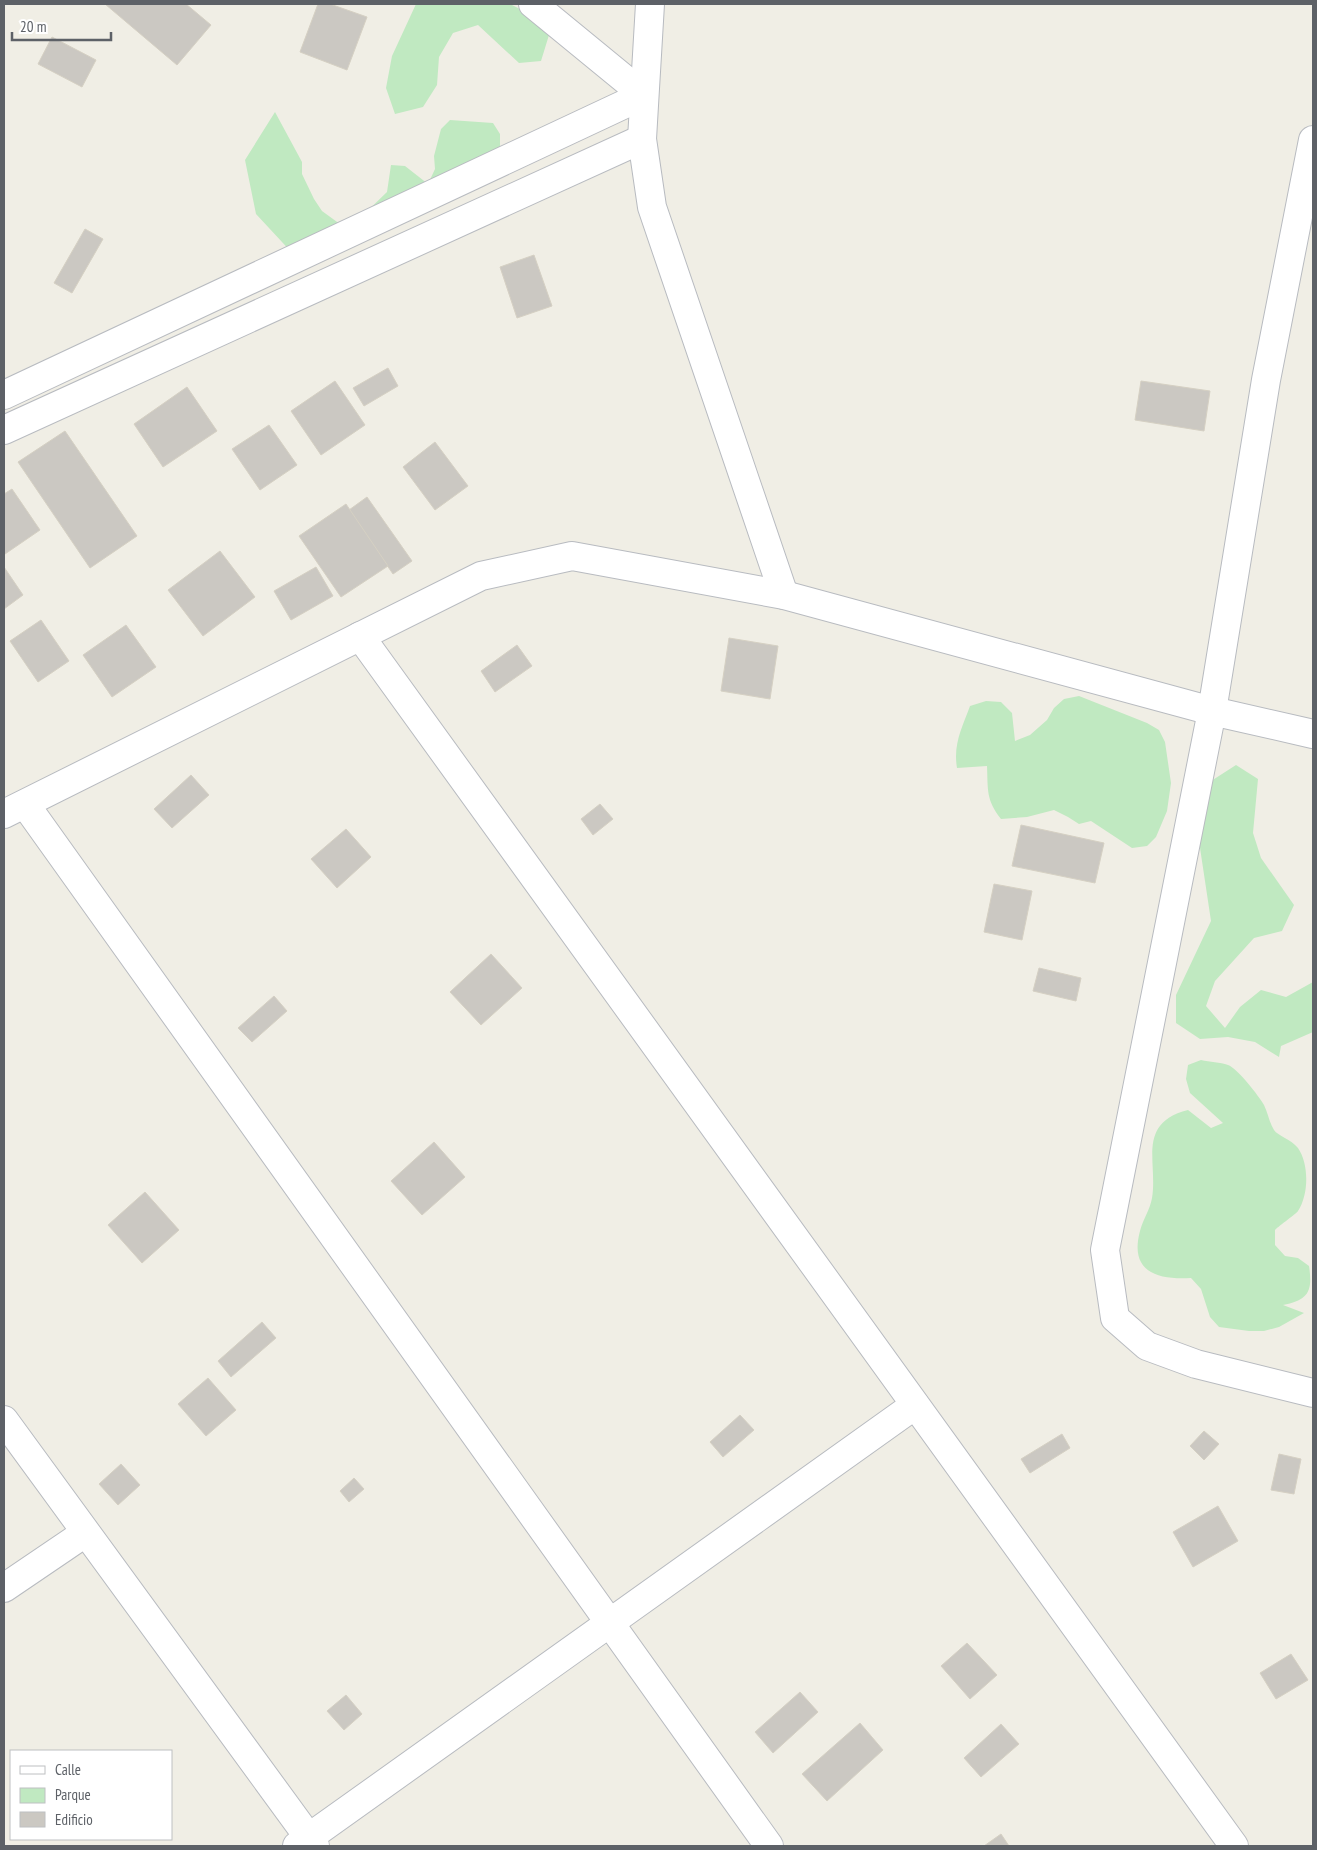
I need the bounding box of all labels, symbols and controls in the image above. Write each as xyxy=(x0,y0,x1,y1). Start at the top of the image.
scale bar xyxy=(12,10,111,42)
text: 20 m xyxy=(20,17,46,36)
legend xyxy=(10,1750,172,1840)
text: Calle xyxy=(55,1760,81,1779)
text: Parque xyxy=(55,1785,91,1804)
text: Edificio xyxy=(55,1810,93,1829)

